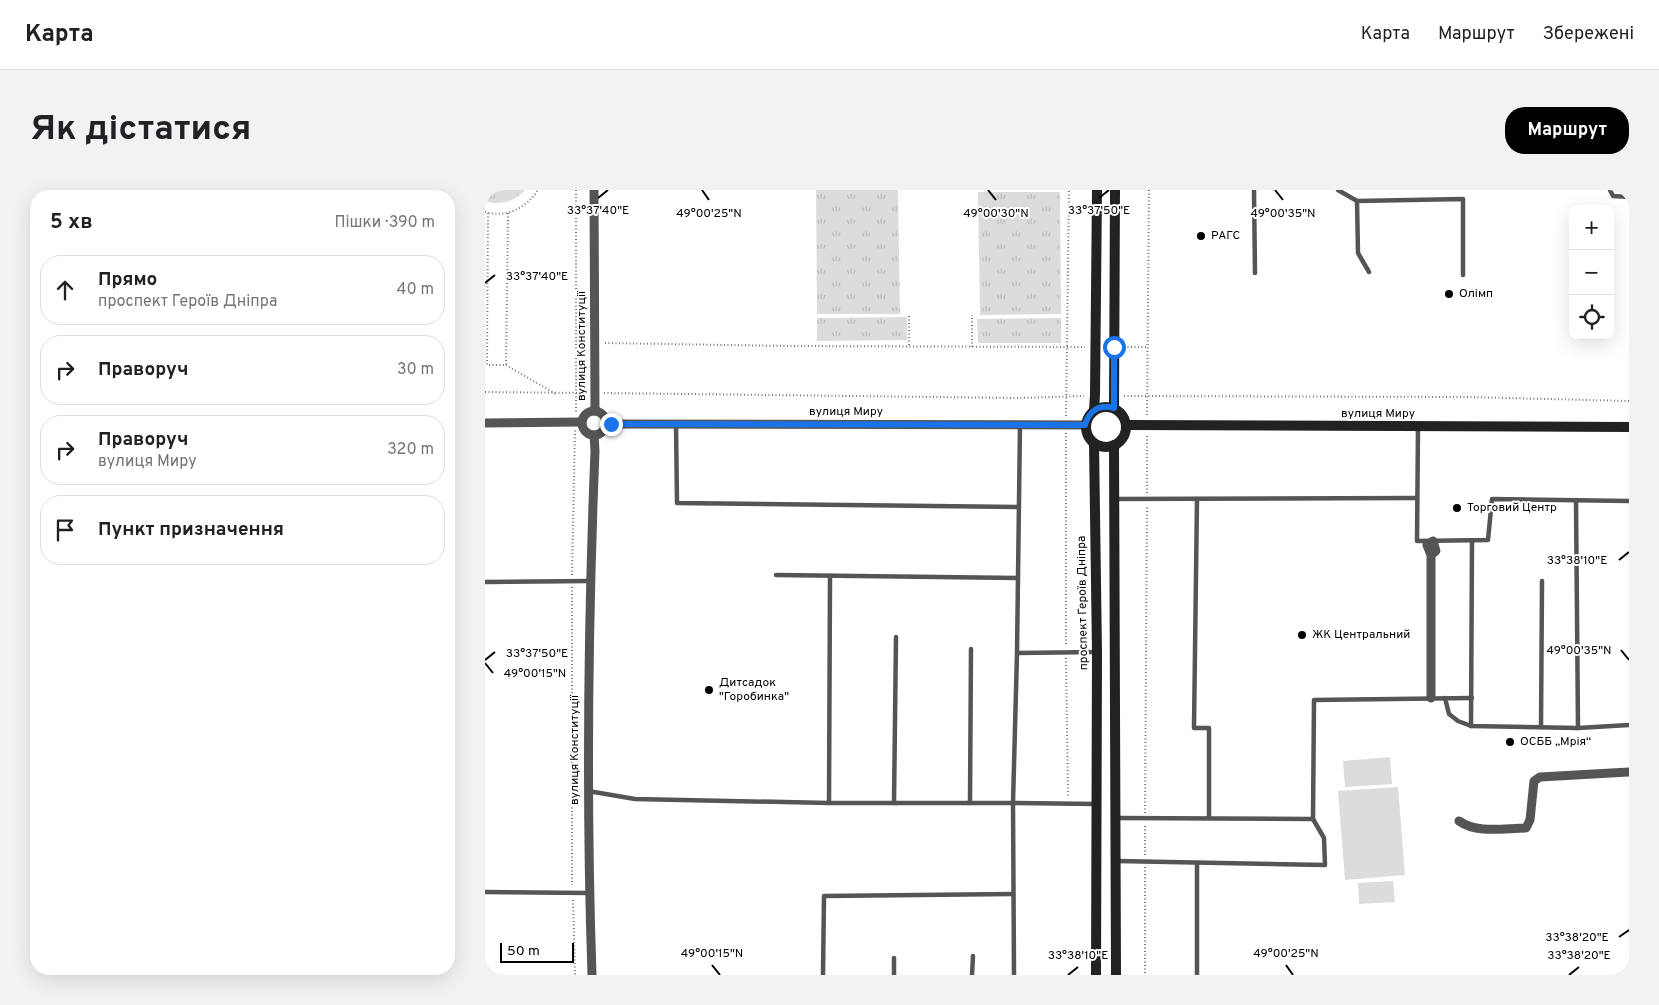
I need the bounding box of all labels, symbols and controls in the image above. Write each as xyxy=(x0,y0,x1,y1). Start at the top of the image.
text: Карта xyxy=(25,20,94,50)
text: Карта xyxy=(1361,23,1410,46)
text: Маршрут xyxy=(1438,23,1515,46)
text: Збережені xyxy=(1543,23,1634,46)
button: Маршрут xyxy=(1505,107,1629,154)
text: Як дістатися xyxy=(30,108,251,152)
text: 33°37'40"E xyxy=(567,203,629,219)
text: 33°37'50"E xyxy=(1068,203,1130,219)
map controls xyxy=(1569,205,1614,340)
button: + xyxy=(1569,205,1614,250)
text: 49°00'25"N xyxy=(676,206,742,222)
text: 49°00'30"N xyxy=(963,206,1029,222)
text: 49°00'35"N xyxy=(1250,206,1316,222)
text: 5 хв xyxy=(50,209,93,236)
text: Пішки · 390 m xyxy=(334,213,435,233)
place label: РАГС xyxy=(1211,228,1240,244)
marker: РАГС xyxy=(1195,230,1207,242)
button: − xyxy=(1569,250,1614,295)
text: Прямо xyxy=(98,268,157,292)
text: 33°37'40"E xyxy=(506,269,568,285)
icon: ahead xyxy=(51,276,79,304)
text: 40 m xyxy=(396,280,434,300)
place label: Олімп xyxy=(1459,286,1493,302)
marker: Олімп xyxy=(1443,288,1455,300)
street label: вулиця Конституції xyxy=(574,290,590,401)
text: проспект Героїв Дніпра xyxy=(98,292,277,312)
button: locate xyxy=(1569,295,1614,340)
route start xyxy=(1103,336,1126,359)
icon: right xyxy=(51,356,79,384)
text: Праворуч xyxy=(98,358,189,382)
text: 30 m xyxy=(397,360,434,380)
street label: вулиця Миру xyxy=(809,404,883,420)
street label: вулиця Миру xyxy=(1341,406,1415,422)
route end xyxy=(600,413,623,436)
text: Праворуч xyxy=(98,428,189,452)
icon: right xyxy=(51,436,79,464)
text: 320 m xyxy=(387,440,434,460)
text: вулиця Миру xyxy=(98,452,197,472)
place label: Торговий Центр xyxy=(1467,500,1557,516)
marker: Торговий Центр xyxy=(1451,502,1463,514)
icon: arrive xyxy=(51,516,79,544)
text: Пункт призначення xyxy=(98,518,284,542)
street label: проспект Героїв Дніпра xyxy=(1074,536,1092,670)
text: 33°38'10"E xyxy=(1547,553,1607,569)
place label: ЖК Центральний xyxy=(1312,627,1410,643)
marker: ЖК Центральний xyxy=(1296,629,1308,641)
text: 49°00'35"N xyxy=(1546,643,1612,659)
text: 33°37'50"E xyxy=(506,646,568,662)
text: 49°00'15"N xyxy=(504,666,566,682)
place label: Дитсадок "Горобинка" xyxy=(719,675,789,705)
marker: Дитсадок "Горобинка" xyxy=(703,684,715,696)
street label: вулиця Конституції xyxy=(567,694,583,805)
place label: ОСББ „Мрія“ xyxy=(1520,734,1591,750)
marker: ОСББ „Мрія“ xyxy=(1504,736,1516,748)
text: 33°38'20"E xyxy=(1545,930,1609,946)
scale bar xyxy=(500,940,574,963)
text: 50 m xyxy=(507,943,540,960)
text: 49°00'15"N xyxy=(681,946,743,962)
text: 49°00'25"N xyxy=(1253,946,1319,962)
text: 33°38'10"E xyxy=(1048,948,1108,964)
text: 33°38'20"E xyxy=(1547,948,1611,964)

